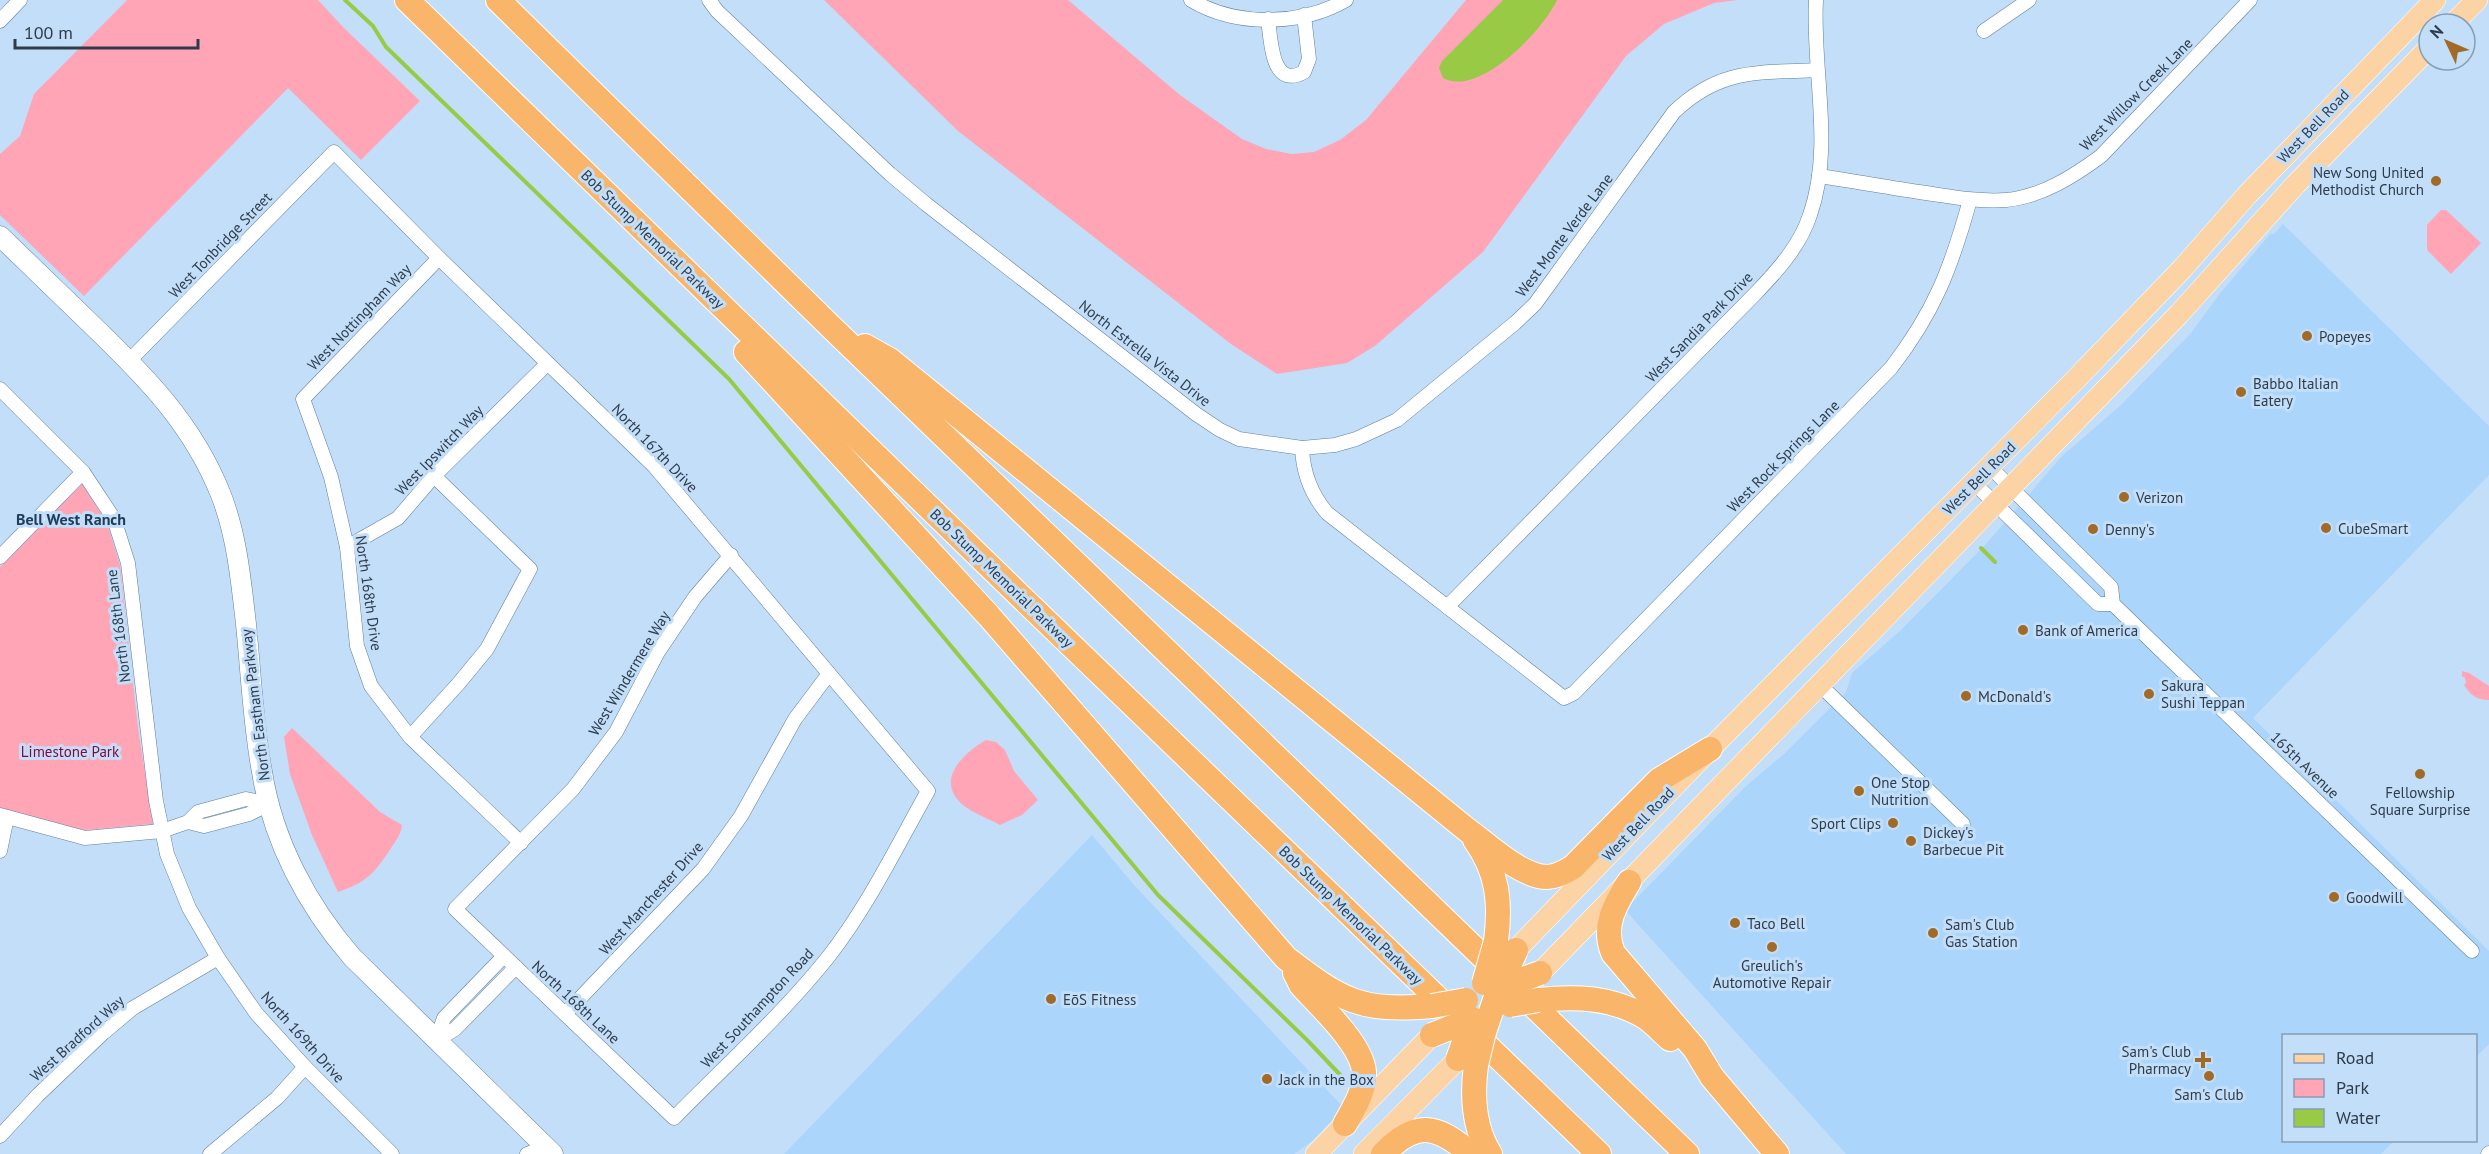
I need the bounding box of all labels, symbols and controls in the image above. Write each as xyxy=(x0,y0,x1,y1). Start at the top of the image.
scale bar xyxy=(15,12,198,50)
north arrow xyxy=(2417,12,2477,72)
text: 100 m xyxy=(24,21,73,44)
text: N xyxy=(2425,21,2447,42)
street label: West Willow Creek Lane xyxy=(2075,33,2197,155)
street label: West Bell Road xyxy=(2273,85,2353,167)
place label: New Song United Methodist Church xyxy=(2311,163,2424,199)
street label: Bob Stump Memorial Parkway xyxy=(577,165,729,313)
street label: West Monte Verde Lane xyxy=(1511,169,1617,301)
marker: New Song United Methodist Church xyxy=(2429,174,2443,188)
street label: West Tonbridge Street xyxy=(164,188,276,302)
street label: West Nottingham Way xyxy=(303,260,415,374)
street label: West Sandia Park Drive xyxy=(1641,268,1757,386)
street label: North Estrella Vista Drive xyxy=(1075,296,1215,410)
place label: Popeyes xyxy=(2319,327,2371,346)
marker: Popeyes xyxy=(2300,329,2314,343)
place label: Babbo Italian Eatery xyxy=(2253,374,2338,410)
marker: Babbo Italian Eatery xyxy=(2234,385,2248,399)
street label: West Rock Springs Lane xyxy=(1723,396,1843,516)
street label: North 167th Drive xyxy=(608,400,702,496)
street label: West Ipswitch Way xyxy=(391,401,487,499)
street label: West Bell Road xyxy=(1938,437,2020,519)
place label: Verizon xyxy=(2135,488,2183,507)
marker: Verizon xyxy=(2117,490,2131,504)
street label: Bob Stump Memorial Parkway xyxy=(926,504,1078,652)
district label: Bell West Ranch xyxy=(16,509,126,529)
place label: CubeSmart xyxy=(2338,519,2408,538)
place label: Denny's xyxy=(2105,520,2155,539)
marker: CubeSmart xyxy=(2319,521,2333,535)
marker: Denny's xyxy=(2086,522,2100,536)
street label: North 168th Drive xyxy=(351,534,387,652)
street label: North 168th Lane xyxy=(102,568,134,684)
street label: West Windermere Way xyxy=(584,607,674,739)
place label: Bank of America xyxy=(2035,621,2138,640)
marker: Bank of America xyxy=(2016,623,2030,637)
street label: North Eastham Parkway xyxy=(236,628,274,782)
place label: Sakura Sushi Teppan xyxy=(2161,676,2245,712)
place label: McDonald's xyxy=(1978,687,2051,706)
marker: Sakura Sushi Teppan xyxy=(2142,687,2156,701)
marker: McDonald's xyxy=(1959,689,1973,703)
street label: 165th Avenue xyxy=(2267,728,2343,802)
park label: Limestone Park xyxy=(21,742,120,761)
marker: Fellowship Square Surprise xyxy=(2413,767,2427,781)
place label: One Stop Nutrition xyxy=(1871,773,1930,809)
street label: West Bell Road xyxy=(1598,783,1678,865)
place label: Fellowship Square Surprise xyxy=(2370,783,2470,819)
marker: One Stop Nutrition xyxy=(1852,784,1866,798)
place label: Sport Clips xyxy=(1811,814,1881,833)
marker: Sport Clips xyxy=(1886,816,1900,830)
place label: Dickey's Barbecue Pit xyxy=(1923,823,2004,859)
marker: Dickey's Barbecue Pit xyxy=(1904,834,1918,848)
street label: West Manchester Drive xyxy=(595,837,707,959)
street label: Bob Stump Memorial Parkway xyxy=(1275,841,1427,989)
place label: Goodwill xyxy=(2346,888,2404,907)
marker: Goodwill xyxy=(2327,890,2341,904)
place label: Taco Bell xyxy=(1747,914,1805,933)
place label: Sam's Club Gas Station xyxy=(1945,915,2018,951)
marker: Taco Bell xyxy=(1728,916,1742,930)
marker: Sam's Club Gas Station xyxy=(1926,926,1940,940)
marker: Greulich's Automotive Repair xyxy=(1765,940,1779,954)
street label: West Southampton Road xyxy=(697,944,817,1072)
street label: North 168th Lane xyxy=(528,956,624,1048)
place label: Greulich's Automotive Repair xyxy=(1713,956,1831,992)
street label: North 169th Drive xyxy=(257,987,349,1087)
place label: EōS Fitness xyxy=(1063,990,1136,1009)
street label: West Bradford Way xyxy=(26,991,128,1085)
marker: EōS Fitness xyxy=(1044,992,1058,1006)
legend xyxy=(2282,1034,2477,1142)
place label: Sam's Club Pharmacy xyxy=(2122,1042,2191,1078)
text: Road xyxy=(2336,1046,2374,1069)
marker: Sam's Club Pharmacy xyxy=(2196,1053,2210,1067)
marker: Sam's Club xyxy=(2202,1069,2216,1083)
place label: Jack in the Box xyxy=(1278,1070,1374,1089)
marker: Jack in the Box xyxy=(1260,1072,1274,1086)
text: Park xyxy=(2336,1076,2369,1099)
place label: Sam's Club xyxy=(2174,1085,2244,1104)
text: Water xyxy=(2336,1106,2380,1129)

